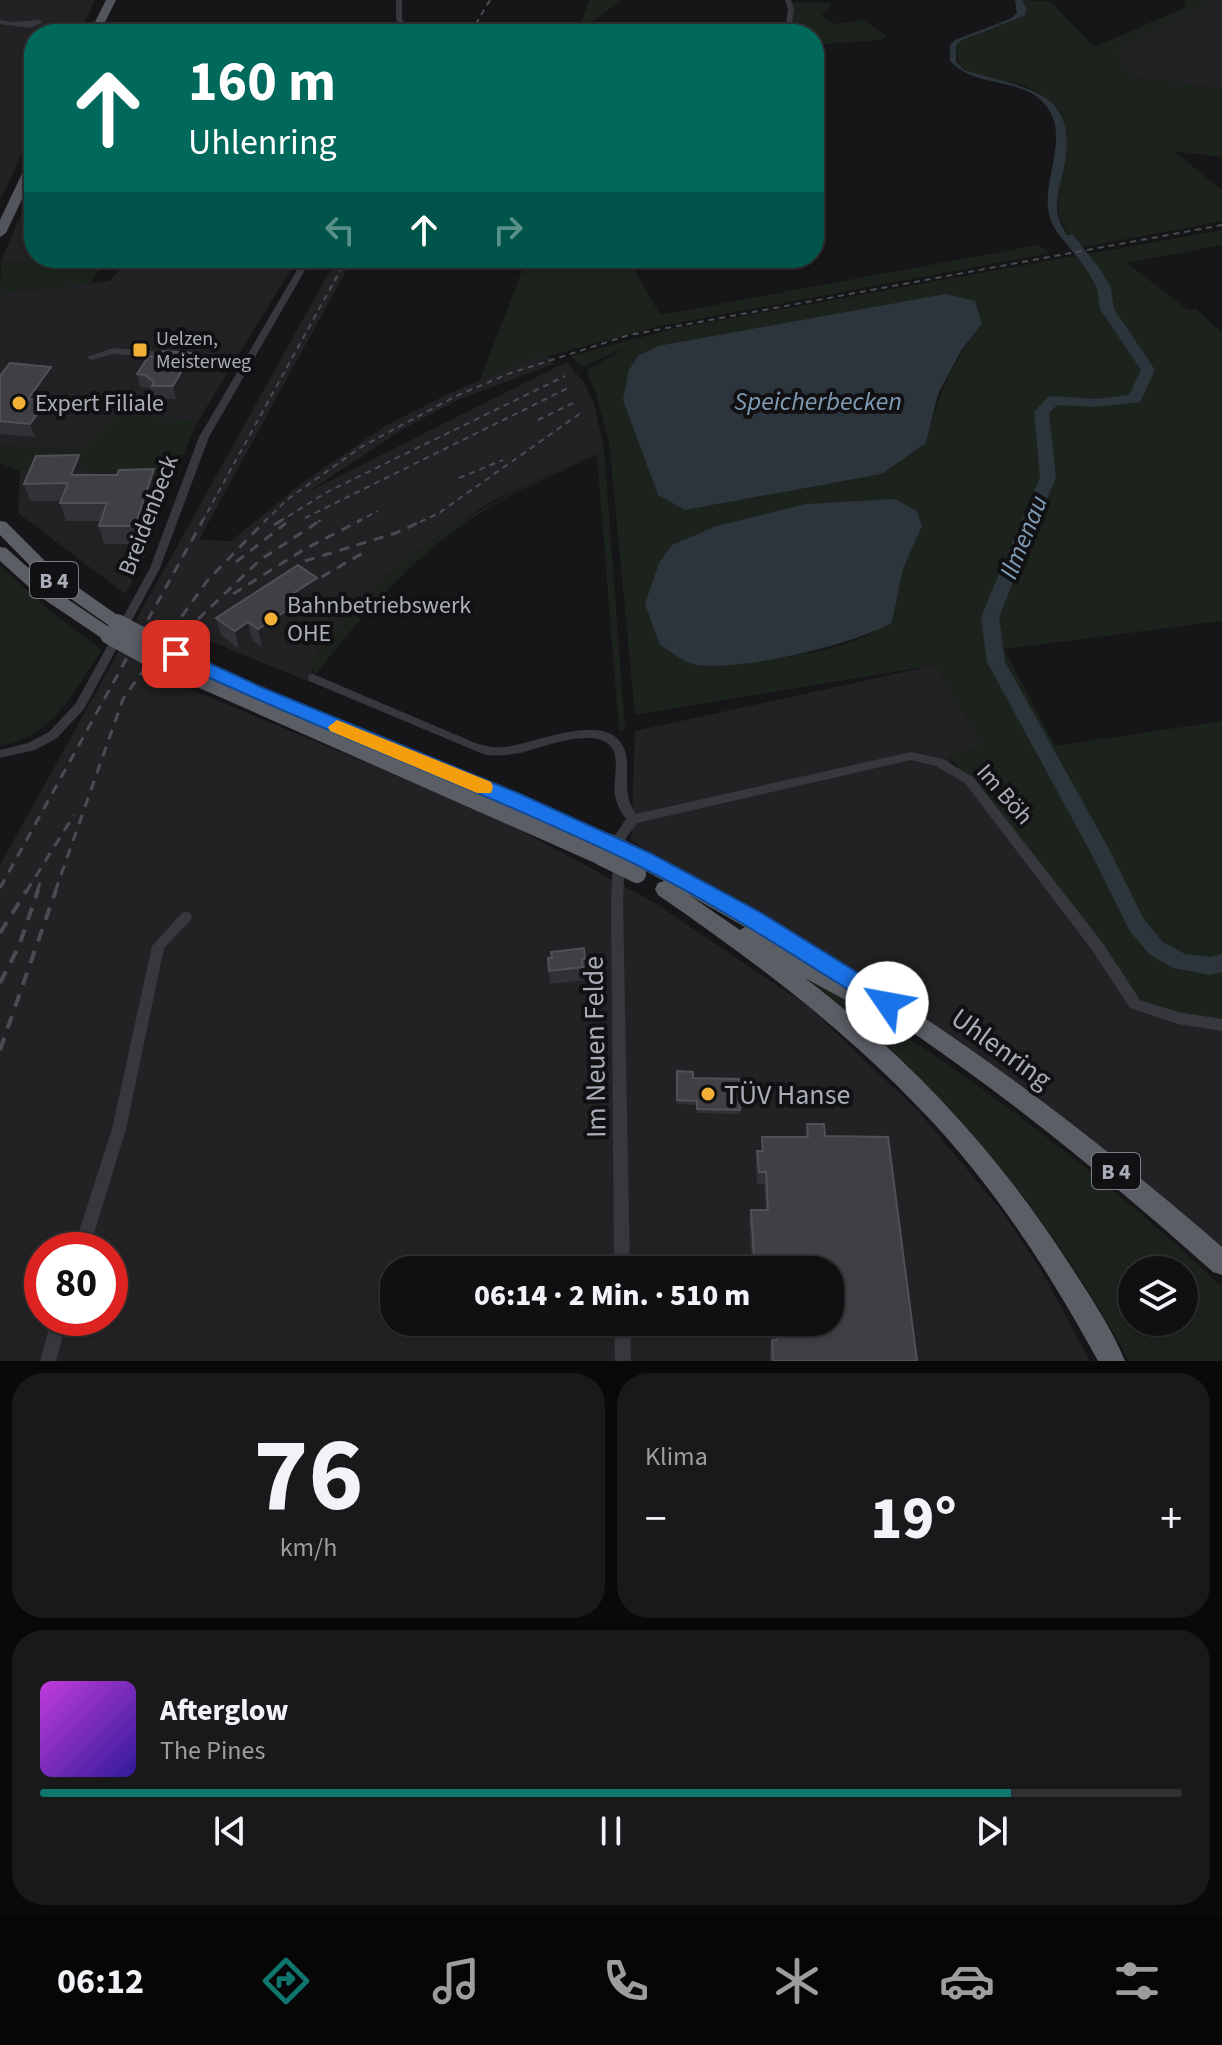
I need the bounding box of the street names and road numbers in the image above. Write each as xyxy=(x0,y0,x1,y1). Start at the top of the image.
street label: Breidenbeck xyxy=(109,450,187,580)
road number: B 4 xyxy=(30,562,78,598)
street label: Im Böh xyxy=(968,756,1041,833)
street label: Im Neuen Felde xyxy=(573,956,617,1138)
street label: Uhlenring xyxy=(943,999,1060,1099)
road number: B 4 xyxy=(1092,1153,1140,1189)

